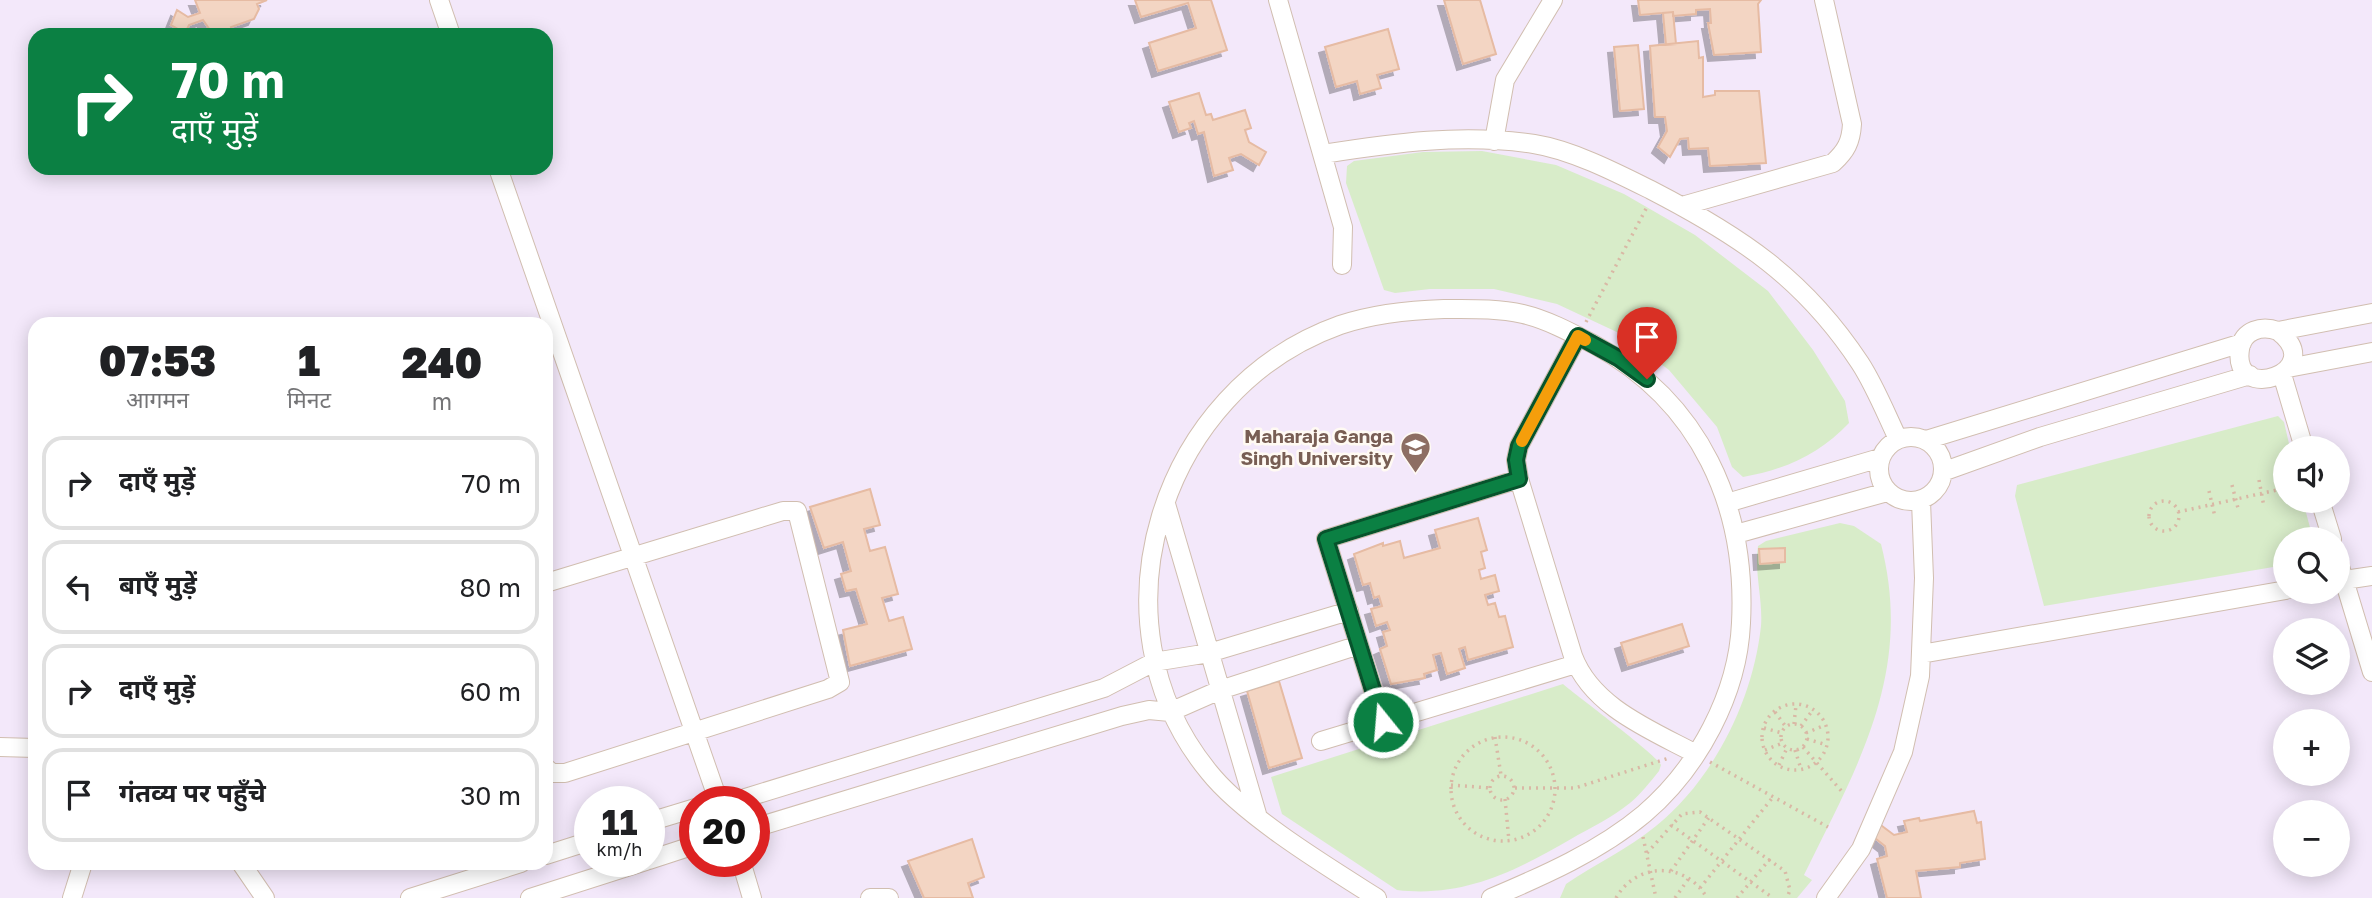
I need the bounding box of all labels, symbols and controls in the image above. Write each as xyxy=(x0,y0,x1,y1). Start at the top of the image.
text: 70 m xyxy=(171,50,285,109)
icon: right xyxy=(56,56,147,147)
text: दाएँ मुड़ें xyxy=(171,110,258,148)
pin xyxy=(1617,307,1677,379)
icon: arrive xyxy=(1628,318,1666,356)
text: 07:53 xyxy=(99,335,216,385)
text: 1 xyxy=(298,335,320,385)
text: 240 xyxy=(402,337,482,387)
text: आगमन xyxy=(126,385,189,413)
text: मिनट xyxy=(287,385,331,413)
text: m xyxy=(432,387,452,415)
place label: Maharaja Ganga Singh University xyxy=(1240,424,1394,469)
school or university icon: Maharaja Ganga Singh University xyxy=(1399,430,1433,474)
map controls xyxy=(2273,436,2350,877)
button: sound xyxy=(2273,436,2350,513)
icon: right xyxy=(60,464,98,502)
text: दाएँ मुड़ें xyxy=(119,465,195,496)
text: 70 m xyxy=(462,468,521,499)
button: search xyxy=(2273,527,2350,604)
icon: left xyxy=(60,568,98,606)
text: बाएँ मुड़ें xyxy=(119,569,197,600)
text: 80 m xyxy=(460,572,521,603)
button: layers xyxy=(2273,618,2350,695)
icon: right xyxy=(60,672,98,710)
text: दाएँ मुड़ें xyxy=(119,673,195,704)
text: 60 m xyxy=(460,676,521,707)
position arrow xyxy=(1346,685,1420,759)
button: + xyxy=(2273,709,2350,786)
icon: arrive xyxy=(60,776,98,814)
text: गंतव्य पर पहुँचे xyxy=(119,777,266,808)
text: 30 m xyxy=(460,780,521,811)
speed limit sign: 20 xyxy=(679,786,770,877)
button: − xyxy=(2273,800,2350,877)
text: 11 xyxy=(601,801,638,843)
text: km/h xyxy=(597,838,642,860)

